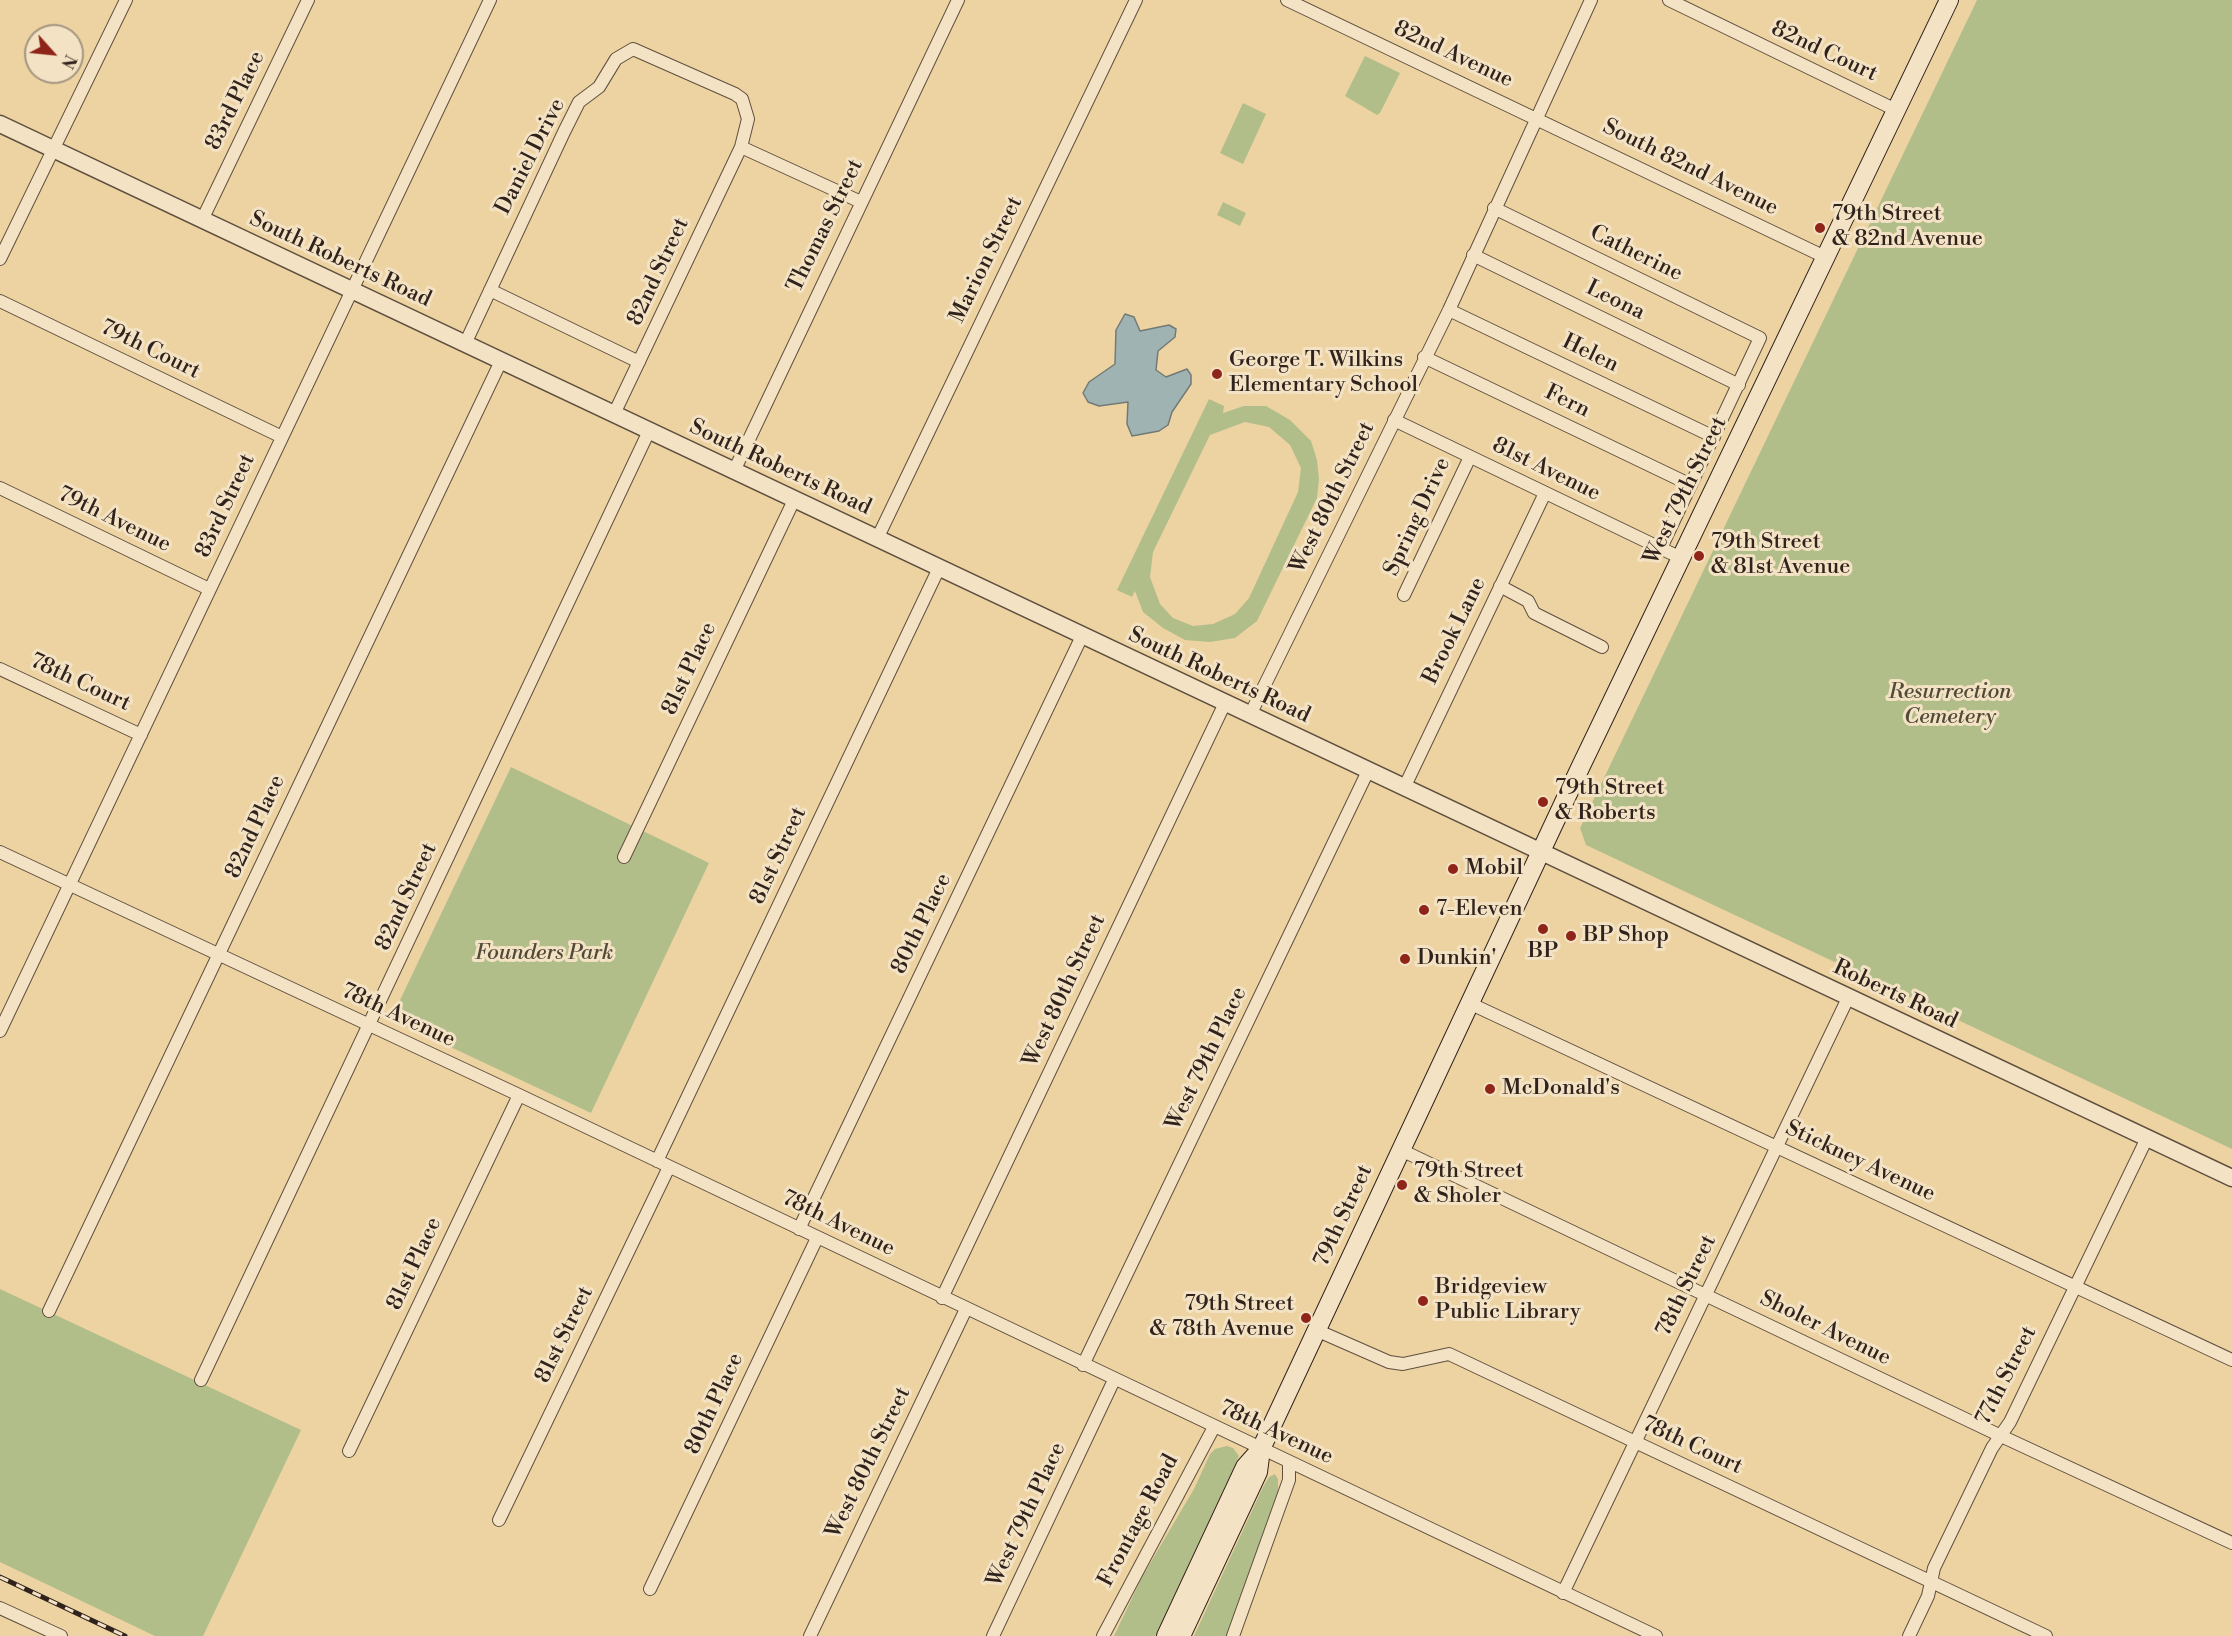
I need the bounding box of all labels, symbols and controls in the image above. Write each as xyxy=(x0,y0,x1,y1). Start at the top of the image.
street label: 82nd Avenue xyxy=(1389,16,1517,94)
street label: 82nd Court xyxy=(1767,16,1881,88)
north arrow xyxy=(24,24,84,84)
street label: 83rd Place xyxy=(201,47,271,155)
text: N xyxy=(56,51,80,71)
street label: Daniel Drive xyxy=(490,95,572,219)
street label: South 82nd Avenue xyxy=(1598,114,1782,222)
street label: Thomas Street xyxy=(782,155,870,297)
street label: Marion Street xyxy=(945,192,1029,328)
place label: 79th Street & 82nd Avenue xyxy=(1832,202,1983,254)
street label: South Roberts Road xyxy=(245,206,435,314)
street label: 82nd Street xyxy=(623,214,695,330)
street label: Catherine xyxy=(1585,220,1687,288)
marker: 79th Street & 82nd Avenue xyxy=(1813,221,1827,235)
street label: Leona xyxy=(1581,275,1649,327)
street label: 79th Court xyxy=(96,315,204,385)
street label: Helen xyxy=(1557,329,1623,379)
place label: George T. Wilkins Elementary School xyxy=(1229,348,1418,400)
marker: George T. Wilkins Elementary School xyxy=(1210,367,1224,381)
street label: Fern xyxy=(1540,380,1594,424)
street label: West 79th Street xyxy=(1639,413,1733,569)
street label: South Roberts Road xyxy=(685,414,875,522)
street label: West 80th Street xyxy=(1285,418,1381,578)
street label: 81st Avenue xyxy=(1488,432,1604,508)
street label: 83rd Street xyxy=(190,450,262,562)
street label: Spring Drive xyxy=(1379,454,1457,580)
street label: 79th Avenue xyxy=(53,481,175,559)
place label: 79th Street & 81st Avenue xyxy=(1711,530,1850,582)
marker: 79th Street & 81st Avenue xyxy=(1692,549,1706,563)
street label: Brook Lane xyxy=(1418,573,1492,689)
street label: 81st Place xyxy=(657,618,723,720)
street label: South Roberts Road xyxy=(1124,622,1314,730)
street label: 78th Court xyxy=(26,648,134,718)
park label: Resurrection Cemetery xyxy=(1888,680,2012,732)
street label: 82nd Place xyxy=(221,771,291,883)
place label: 79th Street & Roberts xyxy=(1555,776,1665,828)
marker: 79th Street & Roberts xyxy=(1536,795,1550,809)
street label: 81st Street xyxy=(745,803,813,909)
street label: 82nd Street xyxy=(371,839,443,955)
place label: Mobil xyxy=(1465,856,1523,882)
marker: Mobil xyxy=(1446,862,1460,876)
street label: 80th Place xyxy=(886,869,958,979)
place label: 7-Eleven xyxy=(1436,897,1523,923)
marker: 7-Eleven xyxy=(1417,903,1431,917)
street label: West 80th Street xyxy=(1018,911,1112,1071)
marker: BP xyxy=(1536,922,1550,936)
place label: BP Shop xyxy=(1583,923,1669,949)
marker: BP Shop xyxy=(1564,929,1578,943)
place label: BP xyxy=(1528,939,1558,965)
park label: Founders Park xyxy=(475,941,613,967)
place label: Dunkin' xyxy=(1417,946,1497,972)
marker: Dunkin' xyxy=(1398,952,1412,966)
street label: Roberts Road xyxy=(1829,955,1961,1035)
street label: 78th Avenue xyxy=(337,978,459,1054)
street label: West 79th Place xyxy=(1161,983,1253,1135)
place label: McDonald's xyxy=(1502,1076,1620,1102)
marker: McDonald's xyxy=(1483,1082,1497,1096)
street label: Stickney Avenue xyxy=(1781,1116,1939,1208)
place label: 79th Street & Sholer xyxy=(1414,1159,1524,1210)
street label: 79th Street xyxy=(1309,1161,1379,1271)
marker: 79th Street & Sholer xyxy=(1395,1178,1409,1192)
street label: 78th Avenue xyxy=(777,1185,899,1263)
street label: 81st Place xyxy=(382,1213,448,1315)
street label: 78th Street xyxy=(1651,1231,1723,1341)
place label: Bridgeview Public Library xyxy=(1435,1275,1581,1326)
street label: 81st Street xyxy=(530,1282,600,1388)
street label: Sholer Avenue xyxy=(1755,1286,1895,1372)
place label: 79th Street & 78th Avenue xyxy=(1150,1292,1294,1344)
marker: Bridgeview Public Library xyxy=(1416,1294,1430,1308)
marker: 79th Street & 78th Avenue xyxy=(1299,1311,1313,1325)
street label: 77th Street xyxy=(1971,1322,2043,1430)
street label: 80th Place xyxy=(680,1349,750,1459)
street label: West 80th Street xyxy=(821,1383,917,1543)
street label: 78th Avenue xyxy=(1215,1395,1337,1471)
street label: 78th Court xyxy=(1638,1411,1746,1481)
street label: West 79th Place xyxy=(982,1439,1072,1591)
street label: Frontage Road xyxy=(1093,1450,1185,1592)

